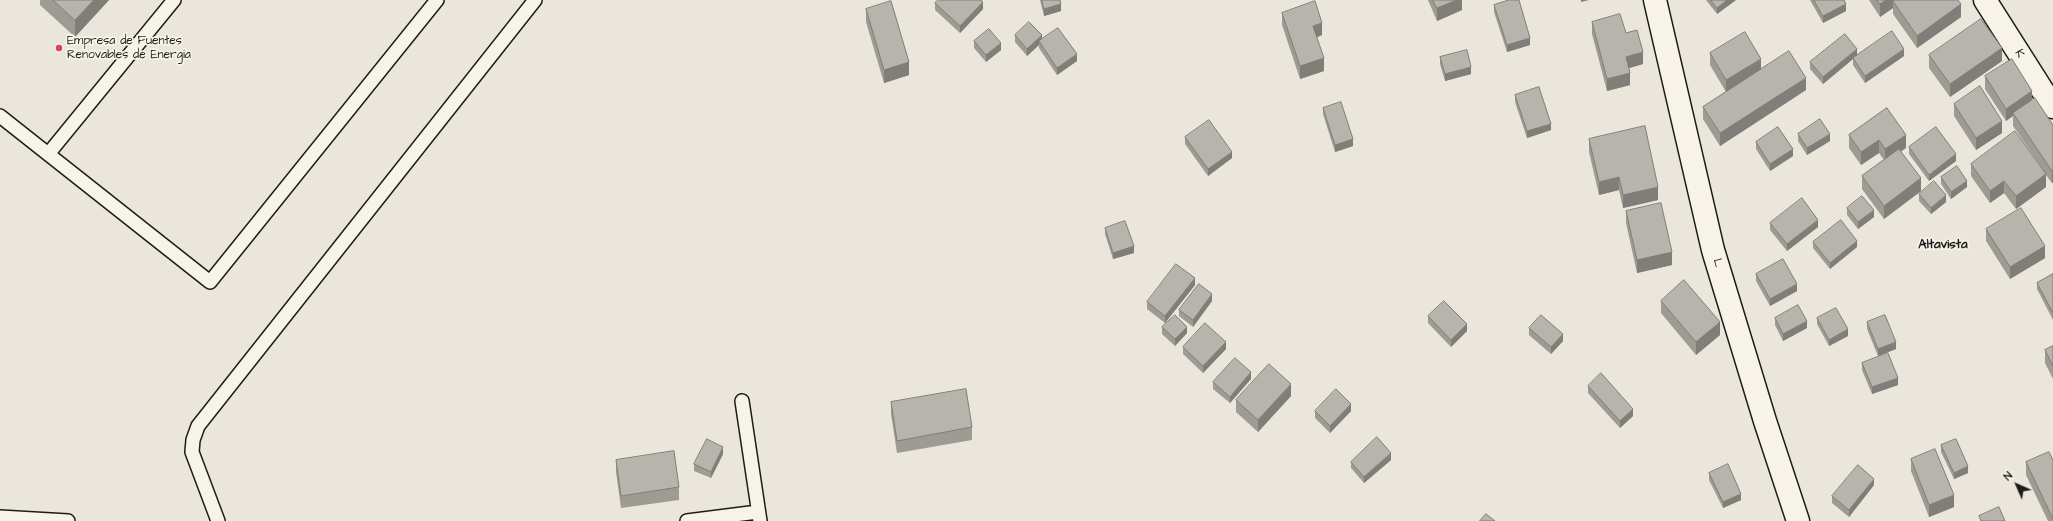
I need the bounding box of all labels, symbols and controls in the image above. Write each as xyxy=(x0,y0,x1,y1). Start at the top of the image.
place label: Empresa de Fuentes Renovables de Energía xyxy=(67,34,191,62)
marker: Empresa de Fuentes Renovables de Energía xyxy=(54,43,64,53)
street label: K xyxy=(2011,47,2027,61)
district label: Altavista xyxy=(1918,237,1968,253)
street label: L xyxy=(1709,257,1725,269)
north arrow xyxy=(1997,465,2037,505)
text: N xyxy=(2000,468,2016,484)

